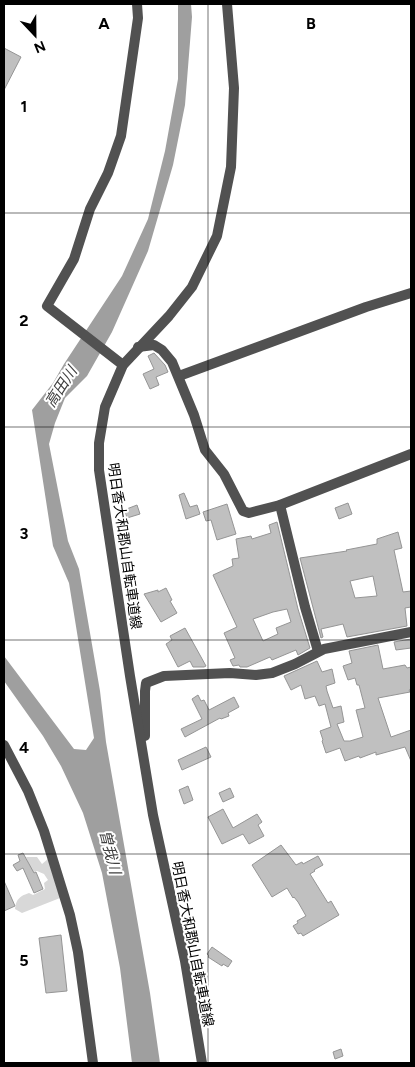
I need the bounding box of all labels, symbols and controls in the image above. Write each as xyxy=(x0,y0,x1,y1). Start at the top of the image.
north arrow xyxy=(10,10,60,60)
text: A xyxy=(98,14,110,33)
text: B xyxy=(306,14,316,33)
text: N xyxy=(31,37,48,56)
text: 1 xyxy=(21,97,27,116)
text: 2 xyxy=(19,311,29,330)
water label: 高田川 xyxy=(41,362,82,411)
street label: 明日香大和郡山自転車道線 xyxy=(104,462,145,630)
text: 3 xyxy=(20,524,29,543)
text: 4 xyxy=(19,738,29,757)
water label: 曽我川 xyxy=(96,828,125,878)
street label: 明日香大和郡山自転車道線 xyxy=(168,860,217,1028)
text: 5 xyxy=(19,951,29,970)

